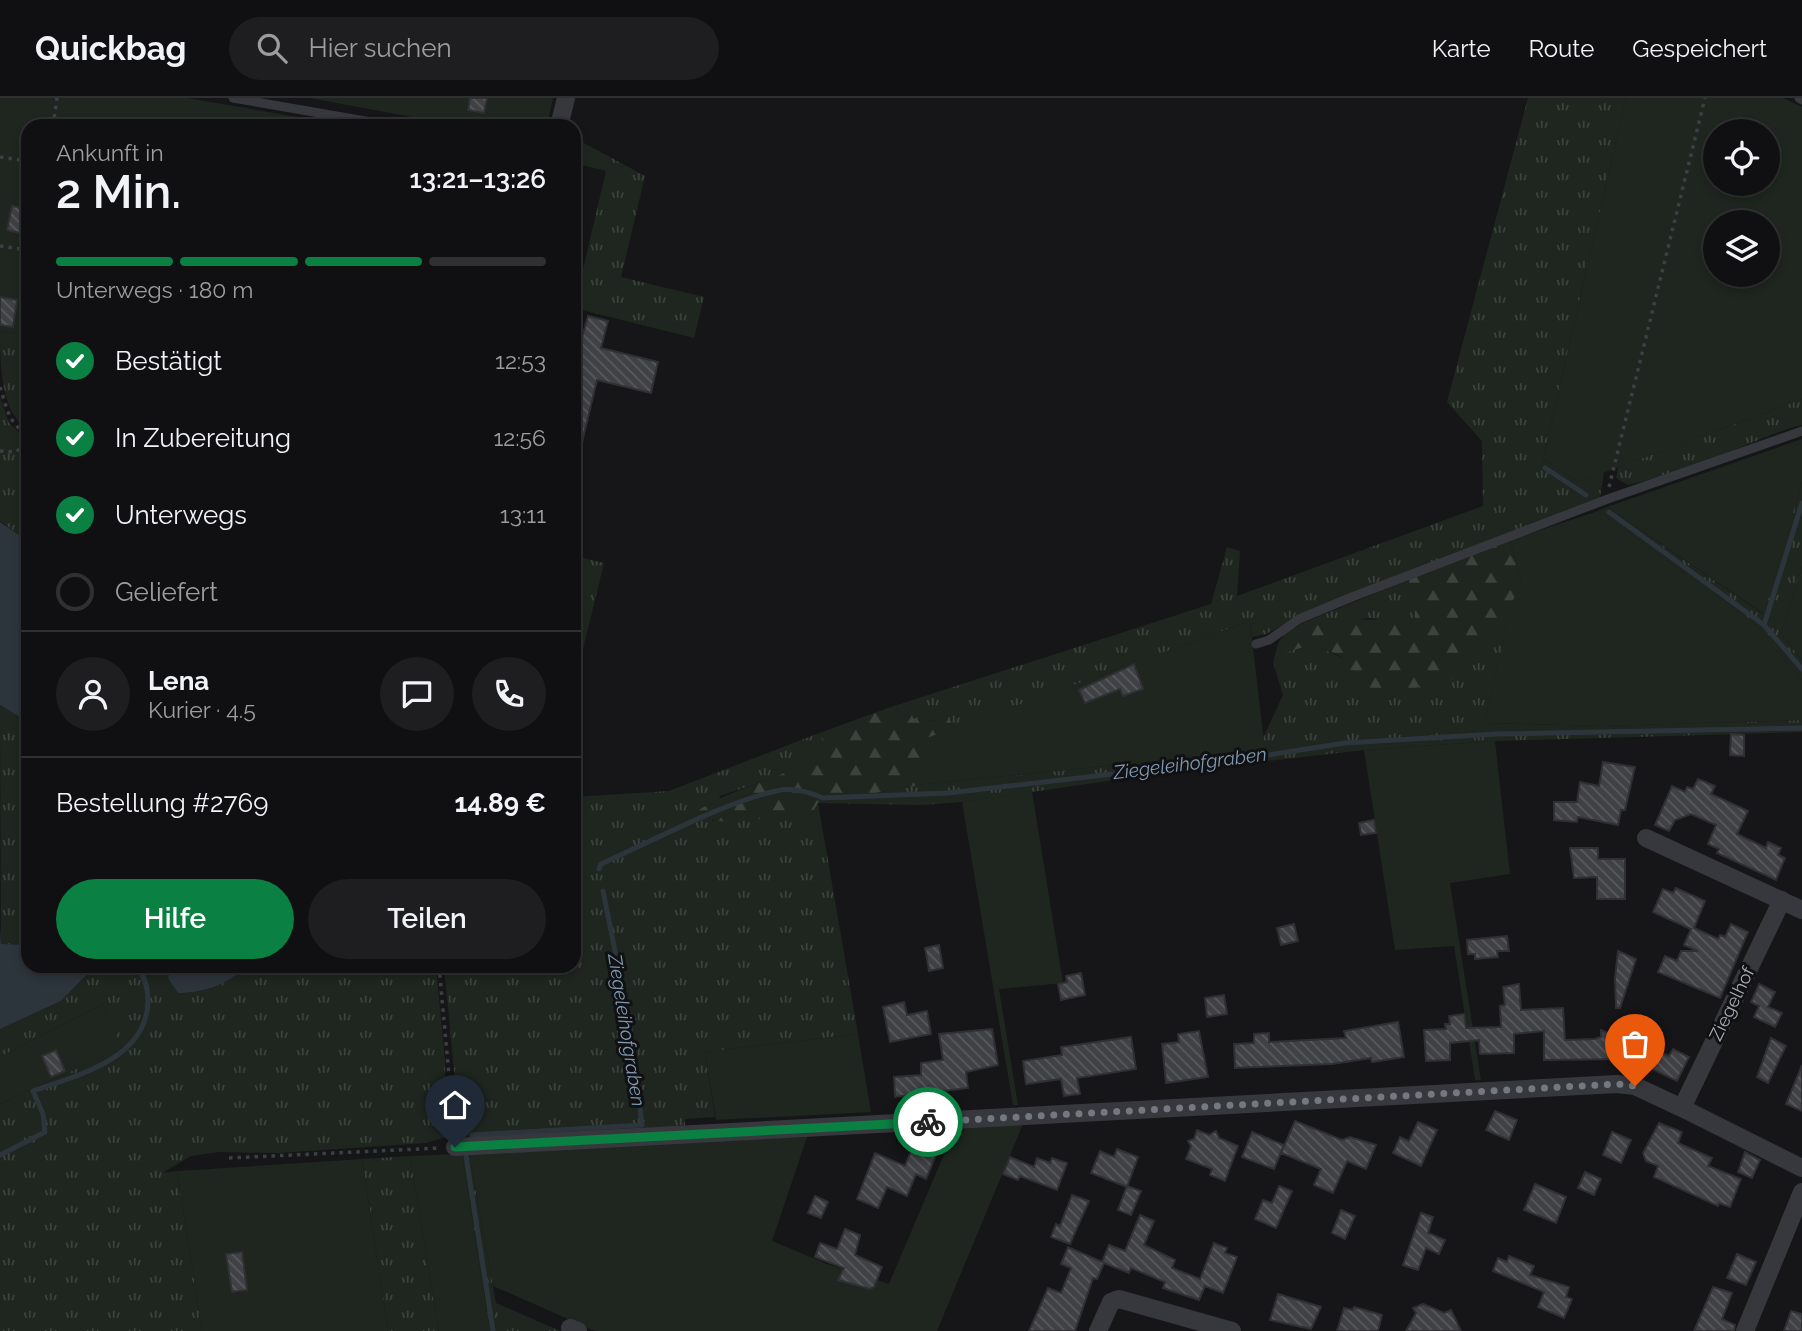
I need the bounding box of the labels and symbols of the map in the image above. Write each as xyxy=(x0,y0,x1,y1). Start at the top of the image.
water label: Ziegeleihofgraben xyxy=(1111,743,1268,783)
water label: Ziegeleihofgraben xyxy=(604,951,650,1108)
street label: Ziegelhof xyxy=(1705,963,1759,1044)
pin xyxy=(1605,1014,1665,1086)
pin xyxy=(425,1075,485,1147)
courier xyxy=(893,1087,963,1157)

